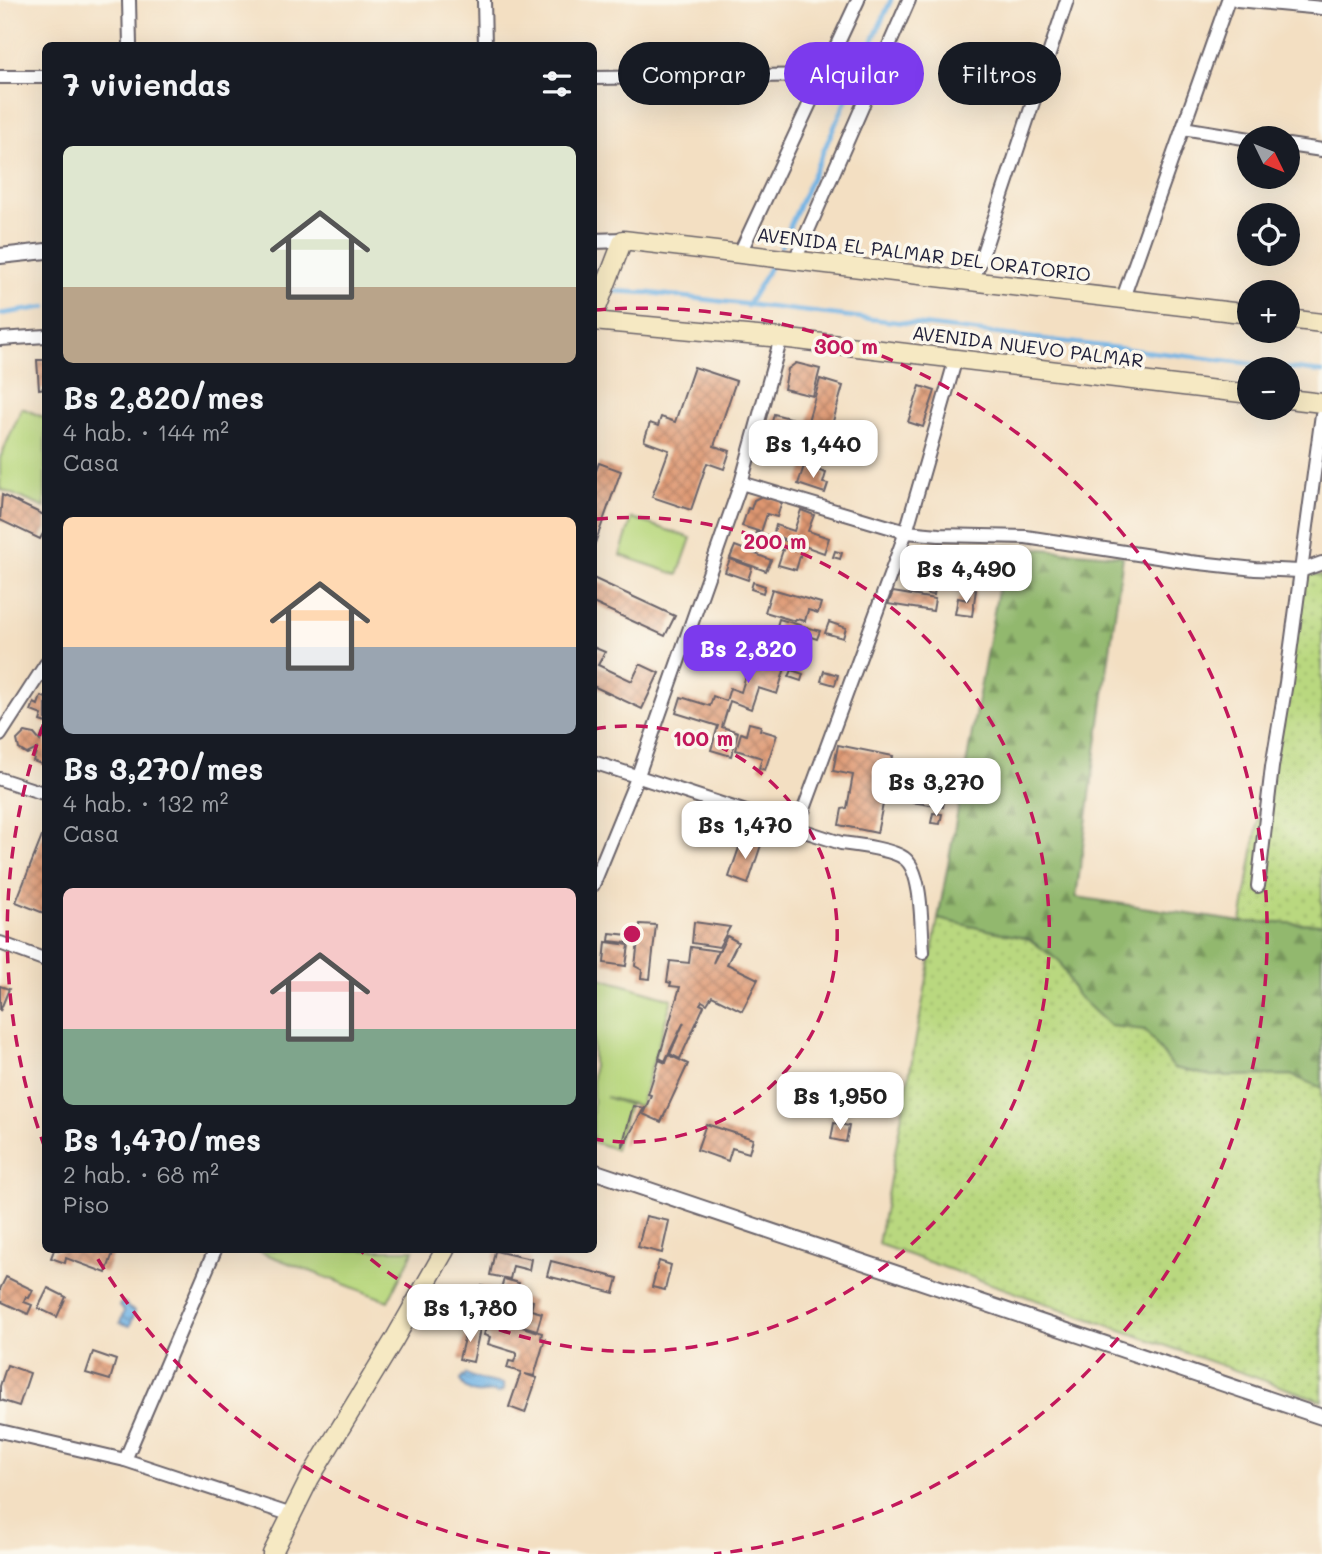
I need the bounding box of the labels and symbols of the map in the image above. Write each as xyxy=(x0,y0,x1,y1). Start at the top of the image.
north arrow xyxy=(1237,126,1300,189)
street label: AVENIDA EL PALMAR DEL ORATORIO xyxy=(756,221,1092,287)
street label: AVENIDA NUEVO PALMAR xyxy=(911,319,1145,373)
text: 300 m xyxy=(814,332,878,359)
pin: Bs 1,440 xyxy=(741,420,885,480)
text: 200 m xyxy=(744,527,806,554)
pin: Bs 4,490 xyxy=(894,546,1038,605)
pin: Bs 2,820 xyxy=(676,626,820,685)
text: 100 m xyxy=(673,724,733,751)
pin: Bs 3,270 xyxy=(864,758,1008,818)
pin: Bs 1,470 xyxy=(673,802,817,861)
centre of rings xyxy=(620,922,644,946)
pin: Bs 1,950 xyxy=(768,1072,912,1132)
pin: Bs 1,780 xyxy=(398,1284,542,1344)

